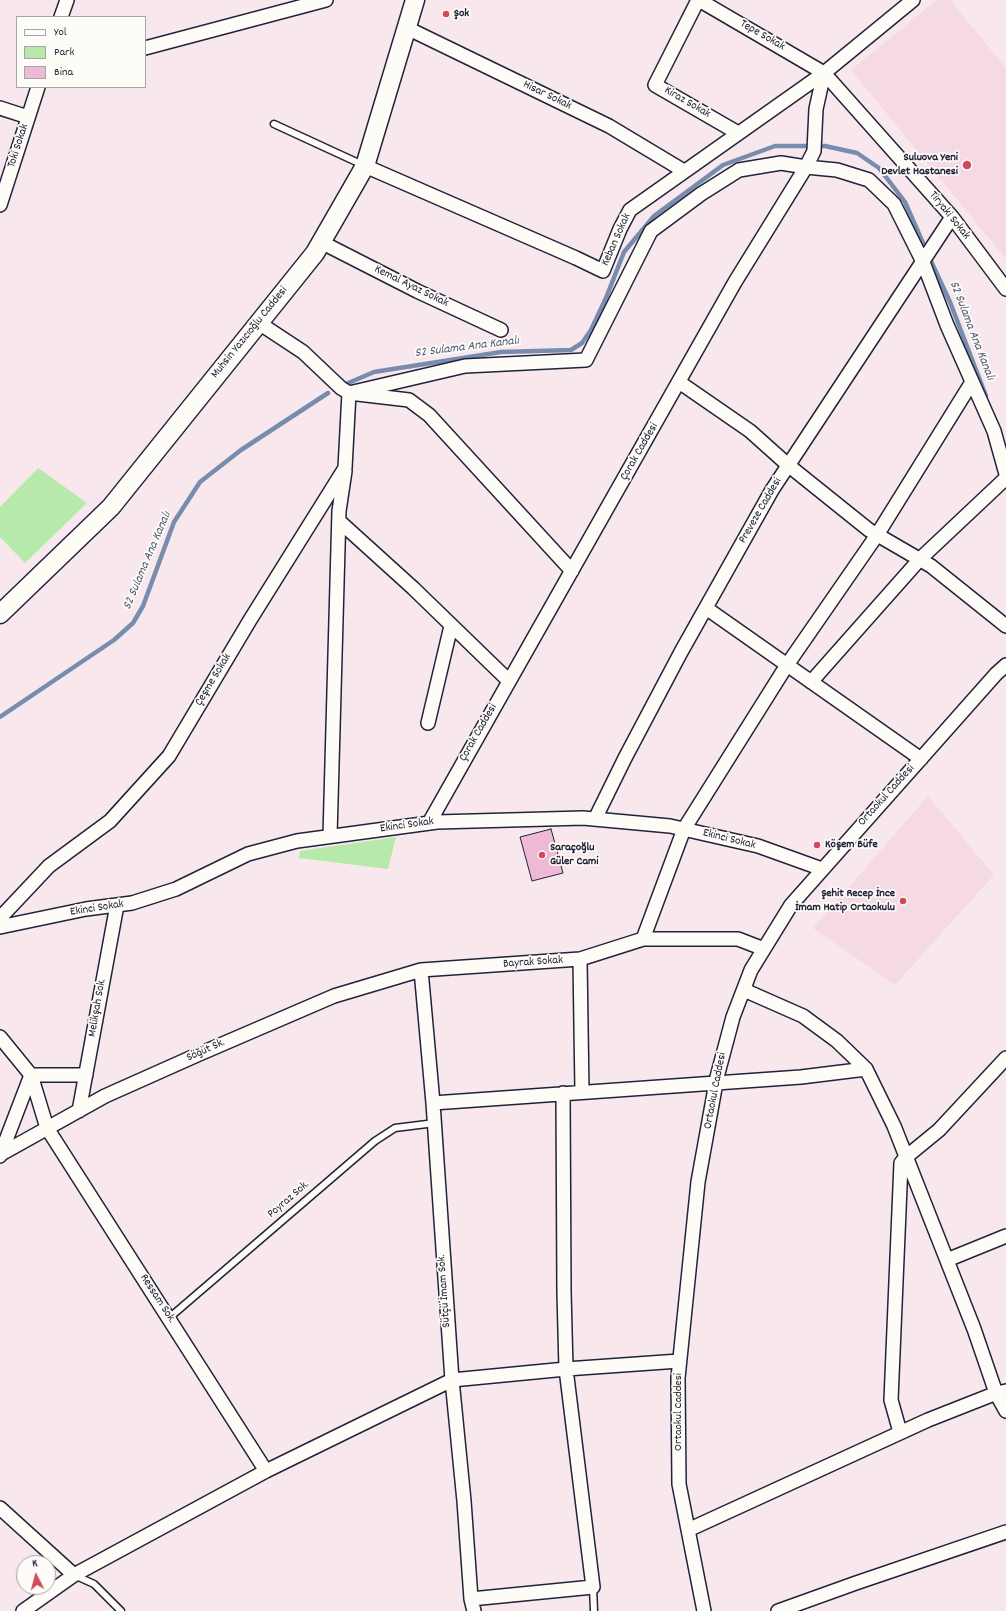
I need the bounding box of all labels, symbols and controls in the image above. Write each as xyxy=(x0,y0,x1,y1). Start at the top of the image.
place label: Şok xyxy=(454,7,469,21)
marker: Şok xyxy=(441,9,451,19)
legend xyxy=(16,16,146,88)
street label: Tepe Sokak xyxy=(737,17,787,55)
text: Yol xyxy=(54,24,67,41)
text: Park xyxy=(54,44,74,61)
text: Bina xyxy=(54,64,73,81)
street label: Hisar Sokak xyxy=(520,78,574,114)
street label: Kiraz Sokak xyxy=(661,84,713,122)
street label: Toki Sokak xyxy=(5,122,33,170)
place label: Suluova Yeni Devlet Hastanesi xyxy=(881,151,958,179)
marker: Suluova Yeni Devlet Hastanesi xyxy=(961,159,973,171)
street label: Tiryaki Sokak xyxy=(925,189,973,243)
street label: Keban Sokak xyxy=(599,211,635,269)
street label: Kemal Ayaz Sokak xyxy=(372,263,450,311)
water label: S2 Sulama Ana Kanalı xyxy=(945,279,997,383)
street label: Muhsin Yazıcıoğlu Caddesi xyxy=(209,284,291,382)
water label: S2 Sulama Ana Kanalı xyxy=(414,334,520,362)
street label: Çorak Caddesi xyxy=(618,421,662,483)
street label: Preveze Caddesi xyxy=(736,476,786,546)
water label: S2 Sulama Ana Kanalı xyxy=(120,510,176,612)
street label: Çeşme Sokak xyxy=(193,651,235,709)
street label: Çorak Caddesi xyxy=(457,702,501,764)
street label: Ortaokul Caddesi xyxy=(856,762,918,830)
street label: Ekinci Sokak xyxy=(379,815,435,837)
street label: Ekinci Sokak xyxy=(701,826,757,854)
place label: Köşem Büfe xyxy=(825,838,878,852)
marker: Köşem Büfe xyxy=(812,840,822,850)
place label: Saraçoğlu Güler Cami xyxy=(550,841,599,869)
marker: Saraçoğlu Güler Cami xyxy=(537,850,547,860)
place label: Şehit Recep İnce İmam Hatip Ortaokulu xyxy=(795,887,895,915)
marker: Şehit Recep İnce İmam Hatip Ortaokulu xyxy=(898,896,908,906)
street label: Ekinci Sokak xyxy=(69,898,125,920)
street label: Bayrak Sokak xyxy=(503,954,563,972)
street label: Melikşah Sok. xyxy=(86,978,110,1038)
street label: Söğüt Sk. xyxy=(185,1036,227,1066)
street label: Ortaokul Caddesi xyxy=(702,1051,730,1131)
street label: Poyraz Sok. xyxy=(265,1178,313,1222)
street label: Sütçü İmam Sok. xyxy=(435,1254,455,1328)
street label: Ressam Sok. xyxy=(136,1272,178,1326)
street label: Ortaokul Caddesi xyxy=(672,1373,686,1451)
north arrow xyxy=(16,1555,56,1595)
text: K xyxy=(31,1556,38,1572)

